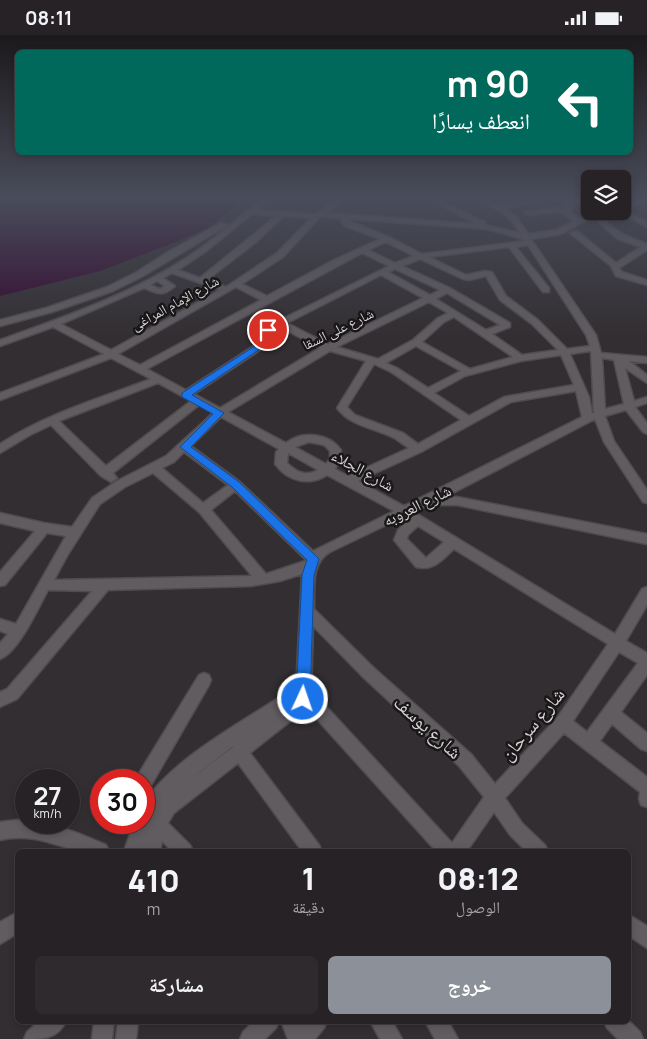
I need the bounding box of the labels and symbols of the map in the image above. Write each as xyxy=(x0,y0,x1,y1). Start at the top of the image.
street label: شارع الإمام المراغى xyxy=(128,271,222,335)
street label: شارع على السقا xyxy=(299,303,377,355)
pin xyxy=(247,309,289,351)
street label: شارع الجلاء xyxy=(328,444,398,496)
street label: شارع العروبه xyxy=(379,479,455,531)
position arrow xyxy=(276,672,328,724)
street label: شارع سرحان xyxy=(494,682,570,766)
street label: شارع يوسف xyxy=(388,689,468,765)
speed limit sign: 30 xyxy=(90,769,155,834)

